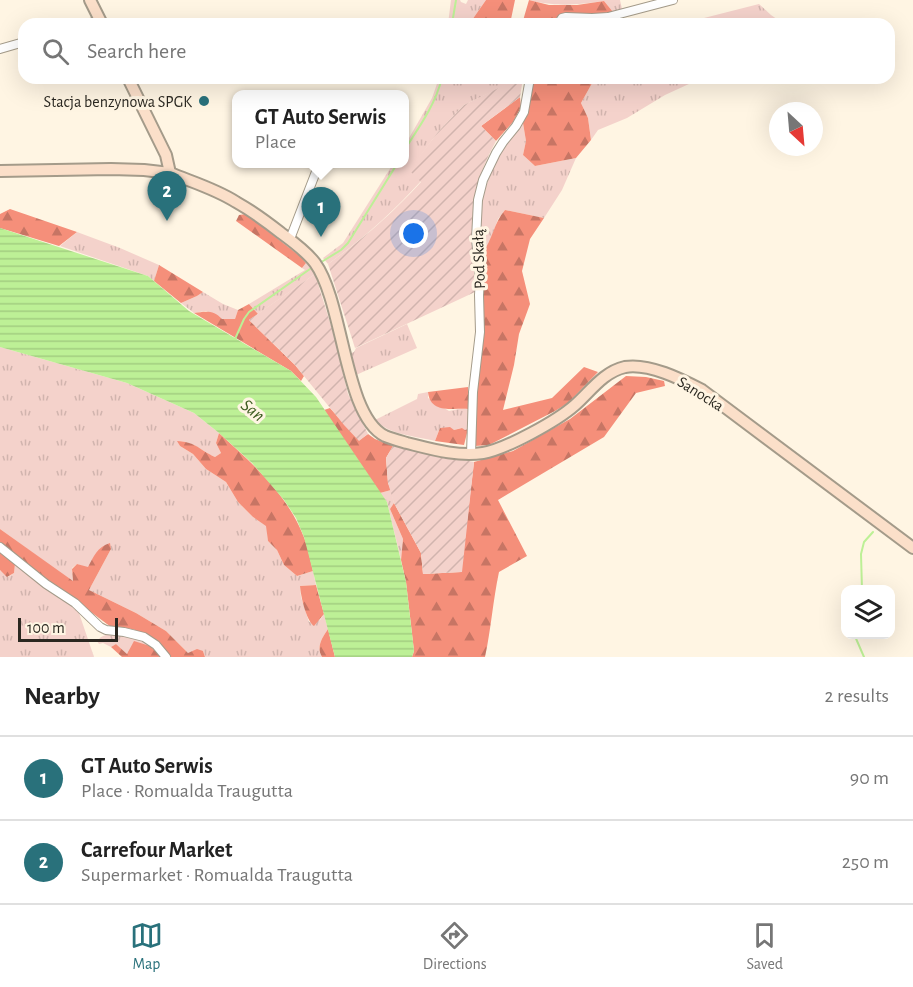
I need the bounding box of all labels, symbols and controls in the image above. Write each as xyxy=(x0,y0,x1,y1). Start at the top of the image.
search box xyxy=(18,18,895,84)
icon: search xyxy=(39,35,72,68)
text: Search here xyxy=(87,40,186,62)
popup xyxy=(232,90,409,168)
place label: Stacja benzynowa SPGK xyxy=(44,94,192,111)
marker: Stacja benzynowa SPGK xyxy=(197,94,211,108)
north arrow xyxy=(769,102,823,156)
text: GT Auto Serwis xyxy=(255,106,386,128)
text: Place xyxy=(255,132,296,152)
pin: 2 xyxy=(148,172,186,221)
pin: 1 xyxy=(302,188,340,237)
your location xyxy=(399,219,428,248)
street label: Pod Skałą xyxy=(470,228,488,289)
street label: Sanocka xyxy=(675,374,726,414)
water label: San xyxy=(237,396,267,425)
map controls xyxy=(841,585,895,639)
button: layers xyxy=(841,585,895,639)
scale bar xyxy=(18,615,118,642)
text: 100 m xyxy=(27,620,65,636)
text: Nearby xyxy=(24,683,100,709)
text: 2 results xyxy=(825,686,889,706)
text: GT Auto Serwis xyxy=(81,755,213,777)
text: 1 xyxy=(40,768,47,788)
text: 90 m xyxy=(850,768,889,788)
text: Place · Romualda Traugutta xyxy=(81,781,293,801)
text: Carrefour Market xyxy=(81,839,232,861)
text: 2 xyxy=(39,852,48,872)
text: 250 m xyxy=(842,852,889,872)
text: Supermarket · Romualda Traugutta xyxy=(81,865,353,885)
tab: Map xyxy=(130,919,163,974)
tab: Directions xyxy=(423,919,487,974)
tab: Saved xyxy=(746,919,783,974)

